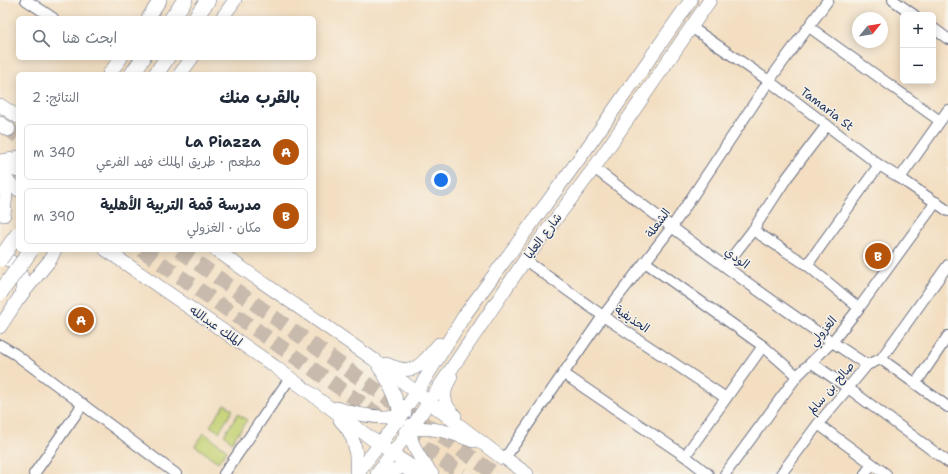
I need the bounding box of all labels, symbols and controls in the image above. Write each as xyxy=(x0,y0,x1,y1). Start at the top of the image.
north arrow xyxy=(852,12,888,48)
map controls xyxy=(900,12,936,84)
button: + xyxy=(900,12,936,48)
search box xyxy=(16,16,316,60)
icon: search xyxy=(30,27,52,49)
text: ابحث هنا xyxy=(62,28,117,48)
button: − xyxy=(900,48,936,84)
street label: Tamaria St xyxy=(797,84,857,134)
text: بالقرب منك xyxy=(220,86,300,108)
text: النتائج: 2 xyxy=(32,89,79,106)
text: La Piazza xyxy=(185,132,261,152)
text: 340 m xyxy=(33,144,75,161)
text: A xyxy=(281,144,291,161)
text: مطعم · طريق الملك فهد الفرعي xyxy=(96,153,261,170)
your location xyxy=(431,170,451,190)
text: مدرسة قمة التربية الأهلية xyxy=(100,195,261,215)
street label: الشعلة xyxy=(642,205,674,241)
text: 390 m xyxy=(33,208,75,225)
text: B xyxy=(282,208,290,225)
street label: شارع العليا xyxy=(521,210,566,263)
text: مكان · الغزولي xyxy=(187,219,261,236)
pin: B xyxy=(865,241,891,271)
street label: الودي xyxy=(721,244,753,273)
street label: الملك عبدالله xyxy=(187,302,246,350)
street label: الحذيفية xyxy=(611,302,653,337)
pin: A xyxy=(68,305,94,335)
street label: الغزولي xyxy=(806,313,843,351)
street label: صالح بن سالم xyxy=(804,358,859,419)

